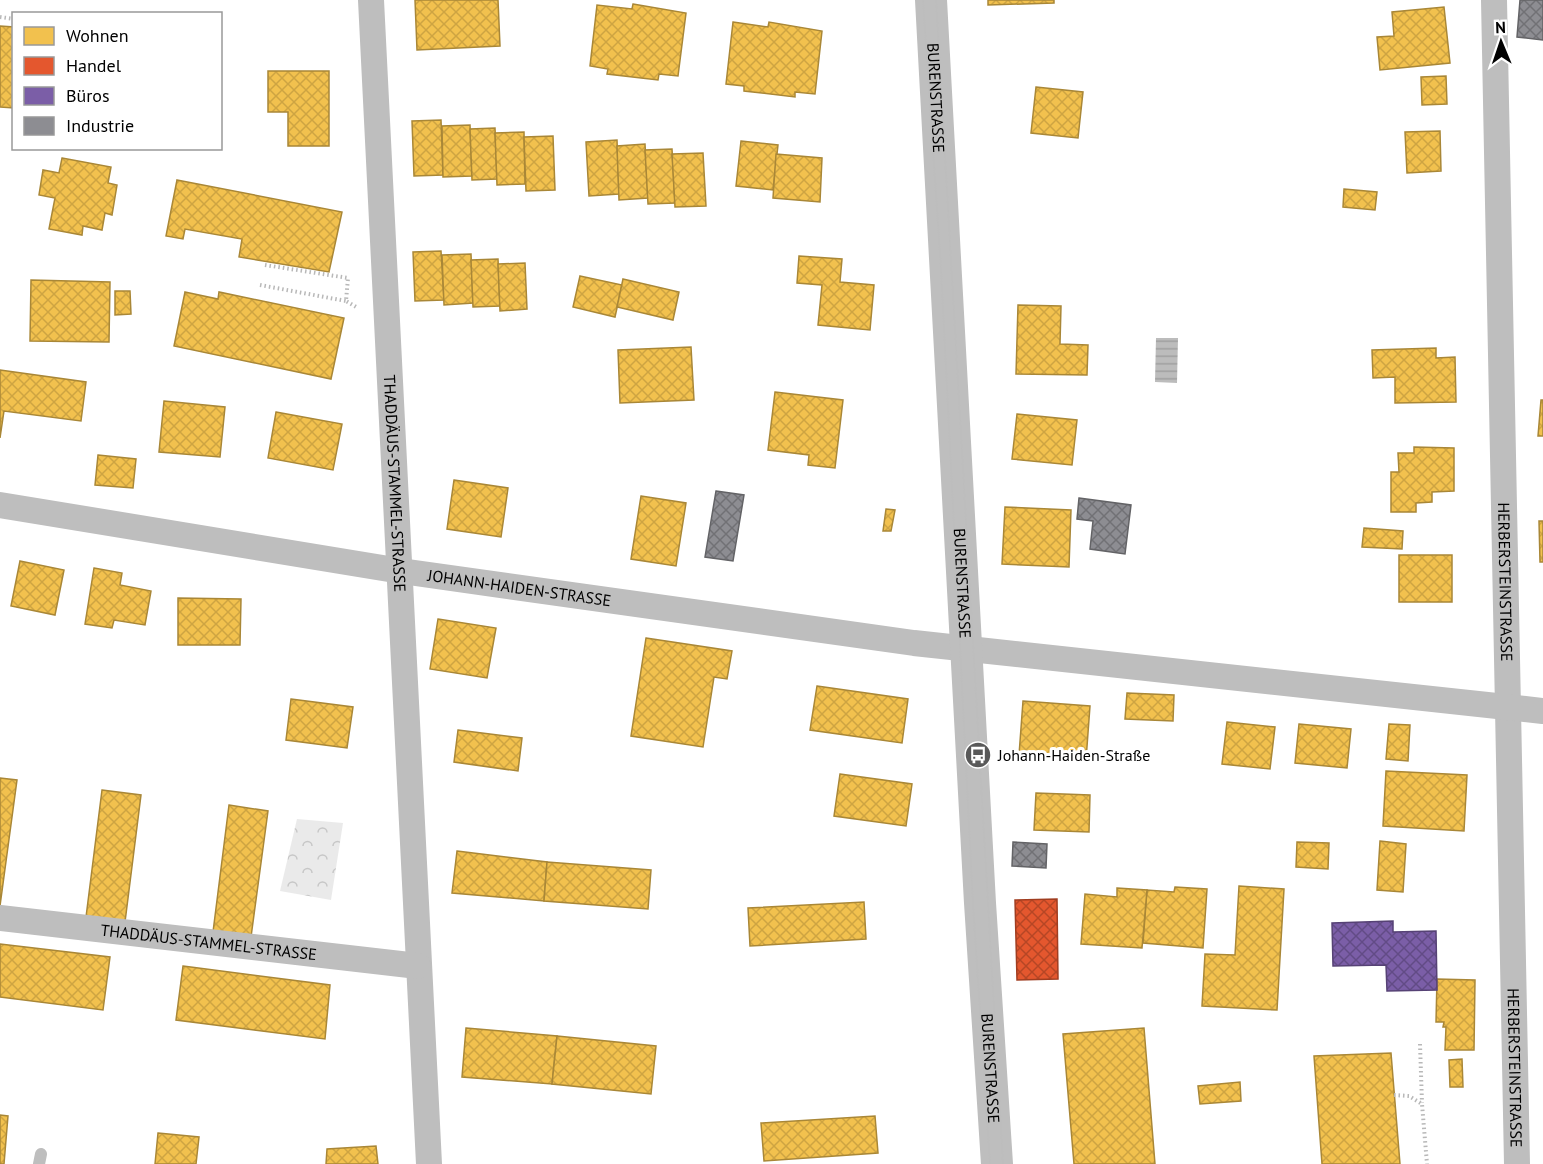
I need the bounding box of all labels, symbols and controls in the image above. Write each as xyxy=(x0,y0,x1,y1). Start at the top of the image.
legend xyxy=(12,12,222,150)
north arrow xyxy=(1471,12,1531,72)
text: N xyxy=(1495,17,1506,37)
text: Wohnen xyxy=(66,24,128,47)
street label: BURENSTRASSE xyxy=(923,42,949,153)
text: Handel xyxy=(66,54,122,77)
text: Büros xyxy=(66,84,110,107)
text: Industrie xyxy=(66,114,134,137)
street label: THADDÄUS-STAMMEL-STRASSE xyxy=(380,374,410,593)
street label: HERBERSTEINSTRASSE xyxy=(1494,502,1517,662)
street label: BURENSTRASSE xyxy=(950,528,976,639)
street label: JOHANN-HAIDEN-STRASSE xyxy=(426,565,612,610)
bus stop icon: Johann-Haiden-Straße xyxy=(963,740,993,770)
place label: Johann-Haiden-Straße xyxy=(997,745,1150,765)
street label: THADDÄUS-STAMMEL-STRASSE xyxy=(99,920,318,964)
street label: HERBERSTEINSTRASSE xyxy=(1504,988,1527,1148)
street label: BURENSTRASSE xyxy=(977,1013,1004,1124)

